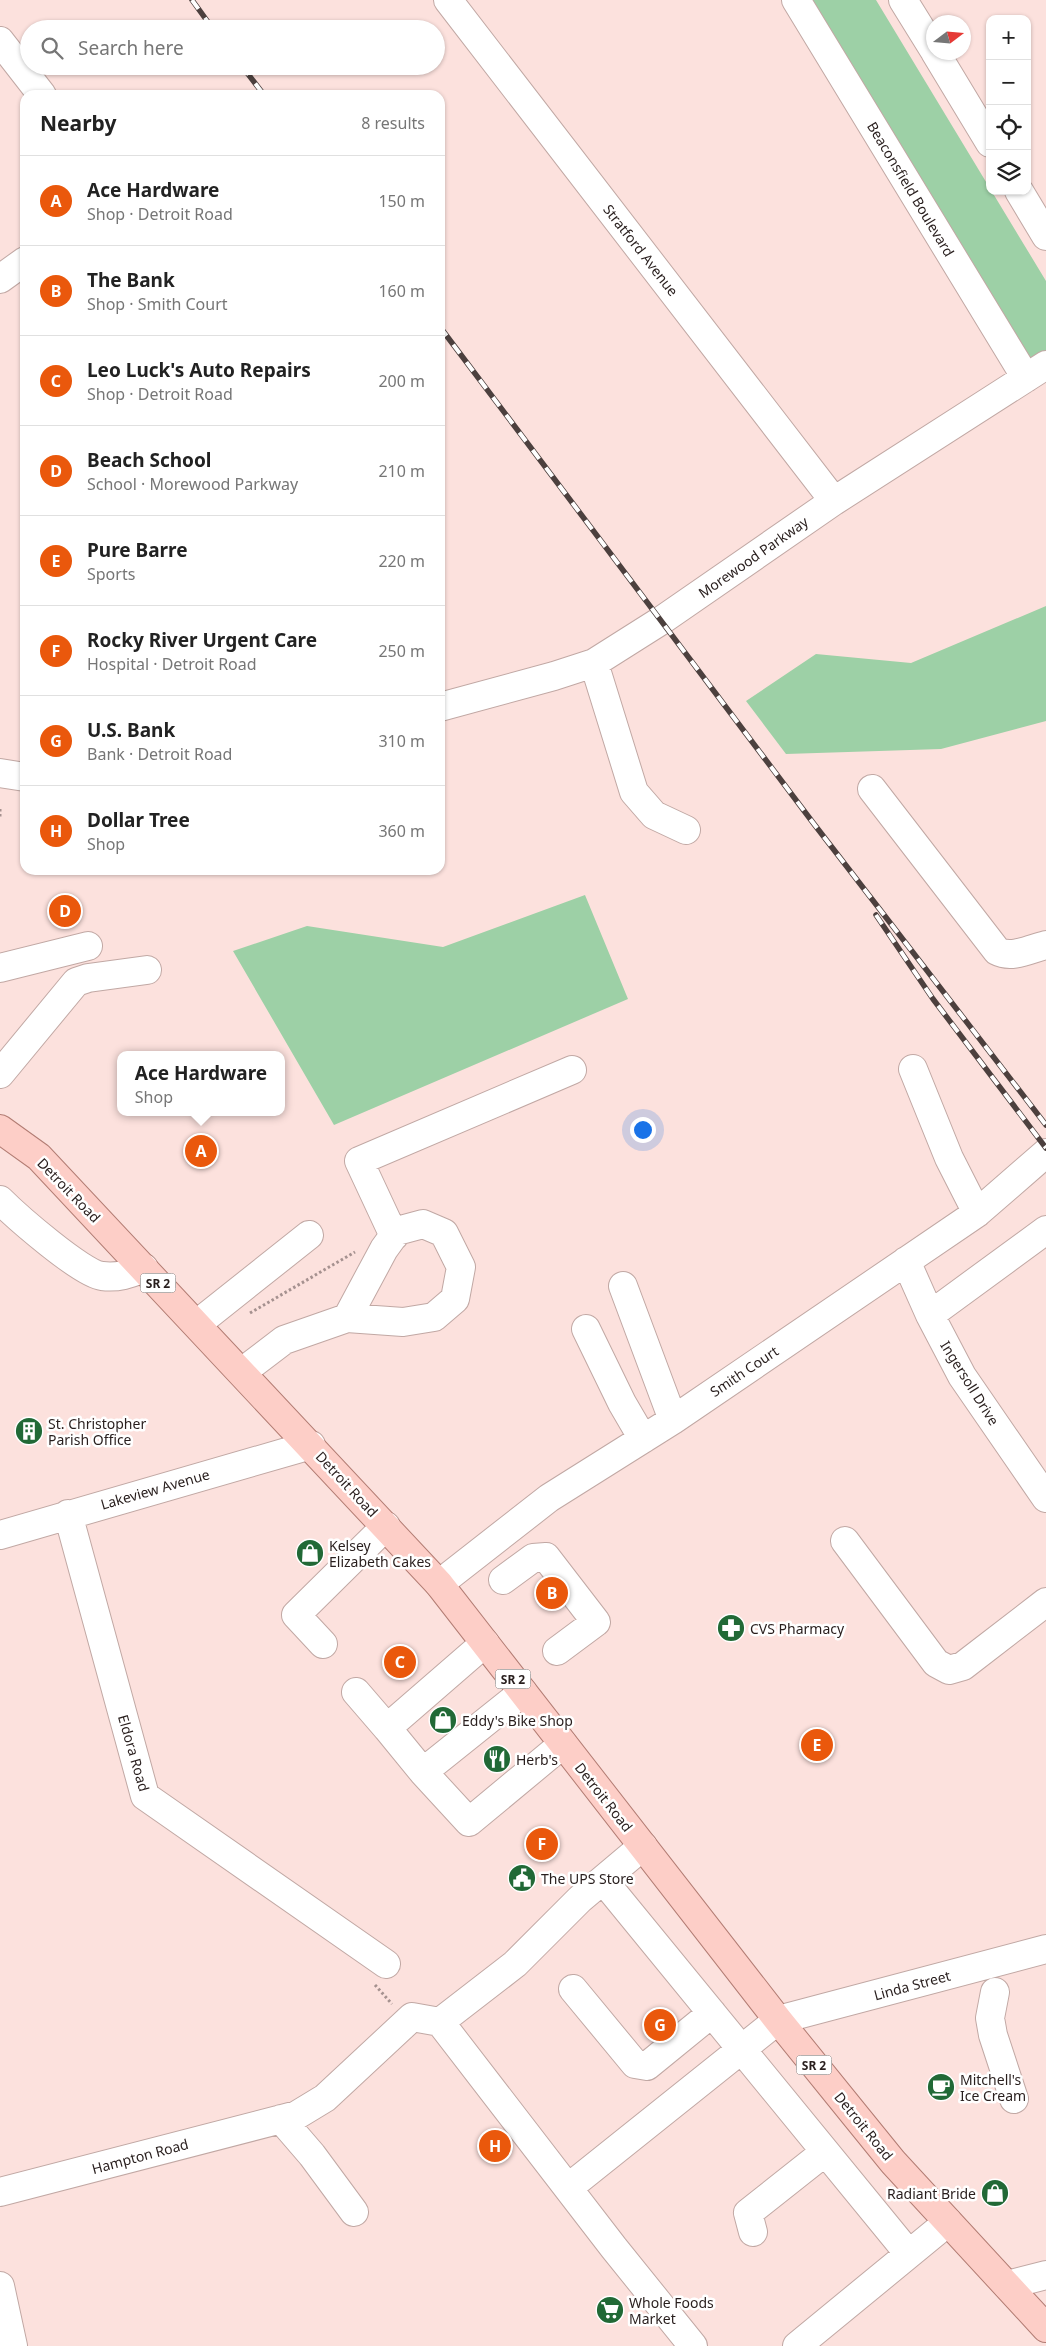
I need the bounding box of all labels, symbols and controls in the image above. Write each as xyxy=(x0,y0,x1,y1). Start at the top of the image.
north arrow xyxy=(926,15,971,60)
map controls xyxy=(986,15,1031,195)
button: + xyxy=(986,15,1031,60)
search box xyxy=(20,20,445,75)
icon: search xyxy=(38,34,66,62)
text: Search here xyxy=(78,35,184,61)
button: − xyxy=(986,60,1031,105)
button: locate xyxy=(986,105,1031,150)
text: Nearby xyxy=(40,109,116,137)
text: 8 results xyxy=(361,112,425,134)
street label: Beaconsfield Boulevard xyxy=(863,118,959,260)
button: layers xyxy=(986,150,1031,195)
text: Ace Hardware xyxy=(87,177,219,203)
text: A xyxy=(50,190,62,212)
text: 150 m xyxy=(378,190,425,212)
street label: Stratford Avenue xyxy=(599,200,683,300)
text: Shop · Detroit Road xyxy=(87,203,233,225)
text: The Bank xyxy=(87,267,175,293)
text: B xyxy=(51,280,61,302)
text: 160 m xyxy=(378,280,425,302)
text: Shop · Smith Court xyxy=(87,293,228,315)
text: Leo Luck's Auto Repairs xyxy=(87,357,311,383)
text: C xyxy=(51,370,61,392)
text: 200 m xyxy=(378,370,425,392)
text: Shop · Detroit Road xyxy=(87,383,233,405)
text: Beach School xyxy=(87,447,212,473)
text: D xyxy=(50,460,62,482)
text: 210 m xyxy=(378,460,425,482)
text: School · Morewood Parkway xyxy=(87,473,298,495)
street label: Morewood Parkway xyxy=(694,511,812,602)
text: Pure Barre xyxy=(87,537,188,563)
text: E xyxy=(52,550,60,572)
text: 220 m xyxy=(378,550,425,572)
text: Sports xyxy=(87,563,135,585)
text: Rocky River Urgent Care xyxy=(87,627,317,653)
text: F xyxy=(52,640,60,662)
text: 250 m xyxy=(378,640,425,662)
text: Hospital · Detroit Road xyxy=(87,653,257,675)
text: U.S. Bank xyxy=(87,717,175,743)
text: G xyxy=(50,730,62,752)
text: 310 m xyxy=(378,730,425,752)
text: Bank · Detroit Road xyxy=(87,743,232,765)
text: Dollar Tree xyxy=(87,807,190,833)
text: H xyxy=(50,820,62,842)
text: 360 m xyxy=(378,820,425,842)
text: Shop xyxy=(87,833,125,855)
pin: D xyxy=(49,892,81,930)
popup xyxy=(117,1051,285,1116)
text: Ace Hardware xyxy=(135,1060,267,1086)
text: Shop xyxy=(135,1086,173,1108)
your location xyxy=(630,1117,656,1143)
pin: A xyxy=(185,1132,217,1170)
street label: Detroit Road xyxy=(33,1154,105,1226)
road number: SR 2 xyxy=(140,1274,176,1292)
street label: Ingersoll Drive xyxy=(936,1337,1004,1429)
street label: Smith Court xyxy=(706,1341,782,1401)
place label: St. Christopher Parish Office xyxy=(48,1414,146,1449)
building icon: St. Christopher Parish Office xyxy=(14,1416,44,1446)
street label: Detroit Road xyxy=(312,1447,382,1521)
street label: Lakeview Avenue xyxy=(98,1464,212,1514)
place label: Kelsey Elizabeth Cakes xyxy=(329,1536,431,1571)
shop icon: Kelsey Elizabeth Cakes xyxy=(295,1538,325,1568)
pin: B xyxy=(536,1574,568,1612)
pharmacy icon: CVS Pharmacy xyxy=(716,1613,746,1643)
place label: CVS Pharmacy xyxy=(750,1619,845,1638)
pin: C xyxy=(384,1643,416,1681)
road number: SR 2 xyxy=(496,1670,530,1688)
shop icon: Eddy's Bike Shop xyxy=(428,1705,458,1735)
place label: Eddy's Bike Shop xyxy=(462,1711,573,1730)
street label: Eldora Road xyxy=(114,1712,154,1794)
pin: E xyxy=(801,1726,833,1764)
restaurant icon: Herb's xyxy=(482,1744,512,1774)
place label: Herb's xyxy=(516,1750,558,1769)
street label: Detroit Road xyxy=(571,1758,637,1836)
pin: F xyxy=(526,1825,558,1863)
public building icon: The UPS Store xyxy=(507,1863,537,1893)
place label: The UPS Store xyxy=(541,1869,634,1888)
street label: Linda Street xyxy=(871,1966,953,2004)
pin: G xyxy=(644,2006,676,2044)
road number: SR 2 xyxy=(796,2056,832,2074)
place label: Mitchell's Ice Cream xyxy=(960,2070,1026,2105)
cafe icon: Mitchell's Ice Cream xyxy=(926,2072,956,2102)
street label: Detroit Road xyxy=(830,2088,898,2164)
pin: H xyxy=(479,2127,511,2165)
street label: Hampton Road xyxy=(90,2134,190,2178)
shop icon: Radiant Bride xyxy=(980,2178,1010,2208)
place label: Radiant Bride xyxy=(887,2184,976,2203)
place label: Whole Foods Market xyxy=(629,2293,714,2328)
supermarket icon: Whole Foods Market xyxy=(595,2295,625,2325)

